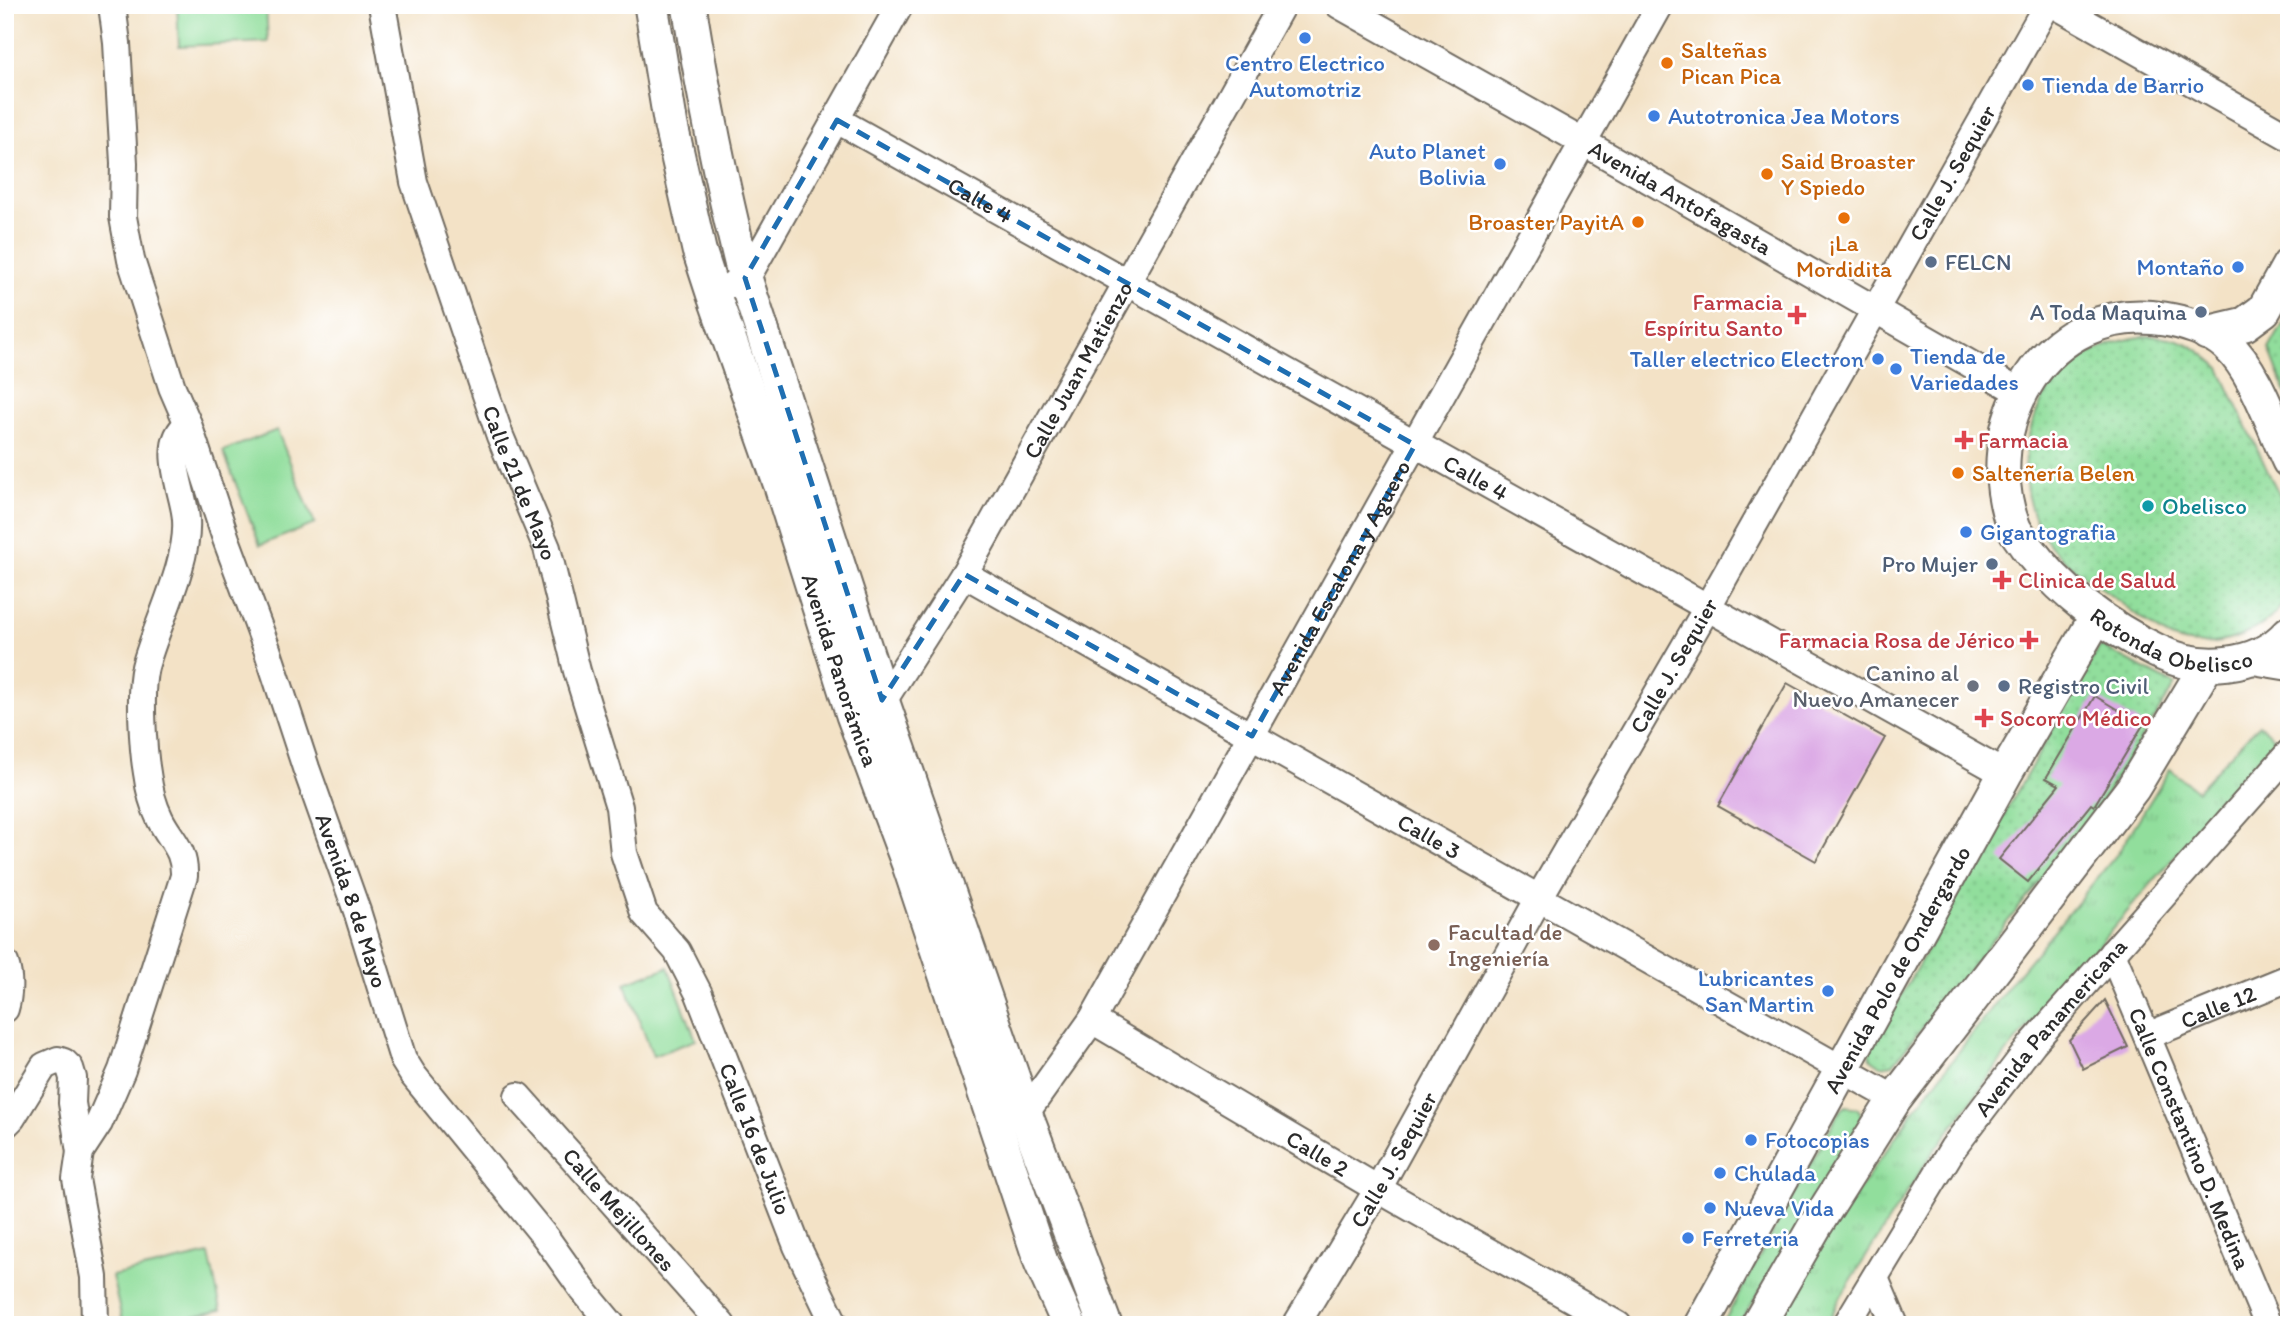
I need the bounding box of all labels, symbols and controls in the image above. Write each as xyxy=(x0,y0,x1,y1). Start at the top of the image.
marker: Centro Electrico Automotriz xyxy=(1297,30,1313,46)
place label: Salteñas Pican Pica xyxy=(1681,36,1781,90)
place label: Centro Electrico Automotriz xyxy=(1225,49,1385,103)
marker: Salteñas Pican Pica xyxy=(1659,55,1675,71)
place label: Tienda de Barrio xyxy=(2042,71,2204,99)
marker: Tienda de Barrio xyxy=(2020,77,2036,93)
street label: Calle J. Sequier xyxy=(1903,100,2002,246)
place label: Autotronica Jea Motors xyxy=(1668,102,1900,130)
marker: Autotronica Jea Motors xyxy=(1646,108,1662,124)
street label: Avenida Antofagasta xyxy=(1584,134,1777,261)
place label: Auto Planet Bolivia xyxy=(1369,137,1486,191)
place label: Said Broaster Y Spiedo xyxy=(1781,147,1915,201)
marker: Auto Planet Bolivia xyxy=(1492,156,1508,172)
marker: Said Broaster Y Spiedo xyxy=(1759,166,1775,182)
street label: Calle 4 xyxy=(943,171,1018,229)
place label: Broaster PayitA xyxy=(1468,208,1624,236)
marker: ¡La Mordidita xyxy=(1836,210,1852,226)
marker: Broaster PayitA xyxy=(1630,214,1646,230)
place label: ¡La Mordidita xyxy=(1796,229,1892,283)
place label: FELCN xyxy=(1945,248,2011,276)
place label: Montaño xyxy=(2137,253,2224,281)
marker: FELCN xyxy=(1923,254,1939,270)
marker: Montaño xyxy=(2230,259,2246,275)
street label: Calle Juan Matienzo xyxy=(1017,276,1139,464)
place label: Farmacia Espíritu Santo xyxy=(1644,288,1783,342)
place label: A Toda Maquina xyxy=(2030,298,2187,326)
marker: A Toda Maquina xyxy=(2193,304,2209,320)
marker: Farmacia Espíritu Santo xyxy=(1789,307,1805,323)
place label: Tienda de Variedades xyxy=(1910,342,2019,396)
place label: Taller electrico Electron xyxy=(1630,345,1864,373)
marker: Taller electrico Electron xyxy=(1870,351,1886,367)
marker: Tienda de Variedades xyxy=(1888,361,1904,377)
street label: Calle 21 de Mayo xyxy=(477,402,563,563)
place label: Farmacia xyxy=(1978,426,2069,454)
marker: Farmacia xyxy=(1956,432,1972,448)
street label: Calle 4 xyxy=(1438,448,1513,507)
street label: Avenida Escalona y Aguero xyxy=(1263,455,1417,700)
place label: Salteñería Belen xyxy=(1972,459,2135,487)
marker: Salteñería Belen xyxy=(1950,465,1966,481)
place label: Obelisco xyxy=(2162,492,2247,520)
marker: Obelisco xyxy=(2140,498,2156,514)
place label: Gigantografia xyxy=(1980,518,2116,546)
marker: Gigantografia xyxy=(1958,524,1974,540)
place label: Pro Mujer xyxy=(1882,550,1978,578)
marker: Pro Mujer xyxy=(1984,556,2000,572)
place label: Clinica de Salud xyxy=(2018,566,2176,594)
street label: Avenida Panorámica xyxy=(795,570,885,771)
marker: Clinica de Salud xyxy=(1992,570,2012,590)
street label: Calle J. Sequier xyxy=(1624,593,1724,738)
street label: Rotonda Obelisco xyxy=(2085,601,2256,678)
place label: Farmacia Rosa de Jérico xyxy=(1779,626,2015,654)
marker: Farmacia Rosa de Jérico xyxy=(2021,632,2037,648)
place label: Canino al Nuevo Amanecer xyxy=(1793,659,1959,713)
place label: Registro Civil xyxy=(2018,672,2149,700)
marker: Canino al Nuevo Amanecer xyxy=(1965,678,1981,694)
marker: Registro Civil xyxy=(1996,678,2012,694)
place label: Socorro Médico xyxy=(2000,704,2152,732)
marker: Socorro Médico xyxy=(1974,708,1994,728)
street label: Calle 3 xyxy=(1392,807,1466,865)
street label: Avenida 8 de Mayo xyxy=(309,810,394,991)
street label: Avenida Polo de Ondergardo xyxy=(1818,841,1977,1098)
place label: Facultad de Ingeniería xyxy=(1448,918,1563,972)
street label: Avenida Panamericana xyxy=(1968,933,2133,1122)
marker: Facultad de Ingeniería xyxy=(1426,937,1442,953)
place label: Lubricantes San Martin xyxy=(1698,964,1814,1018)
street label: Calle 12 xyxy=(2177,979,2260,1035)
marker: Lubricantes San Martin xyxy=(1820,983,1836,999)
street label: Calle Constantino D. Medina xyxy=(2122,1003,2257,1274)
street label: Calle 16 de Julio xyxy=(713,1059,797,1219)
street label: Calle J. Sequier xyxy=(1344,1087,1443,1233)
street label: Calle 2 xyxy=(1281,1124,1354,1183)
place label: Fotocopias xyxy=(1765,1126,1870,1154)
marker: Fotocopias xyxy=(1743,1132,1759,1148)
street label: Calle Mejillones xyxy=(557,1142,682,1277)
place label: Chulada xyxy=(1734,1159,1816,1187)
marker: Chulada xyxy=(1712,1165,1728,1181)
place label: Nueva Vida xyxy=(1724,1194,1834,1222)
marker: Nueva Vida xyxy=(1702,1200,1718,1216)
place label: Ferreteria xyxy=(1702,1224,1799,1252)
marker: Ferreteria xyxy=(1680,1230,1696,1246)

